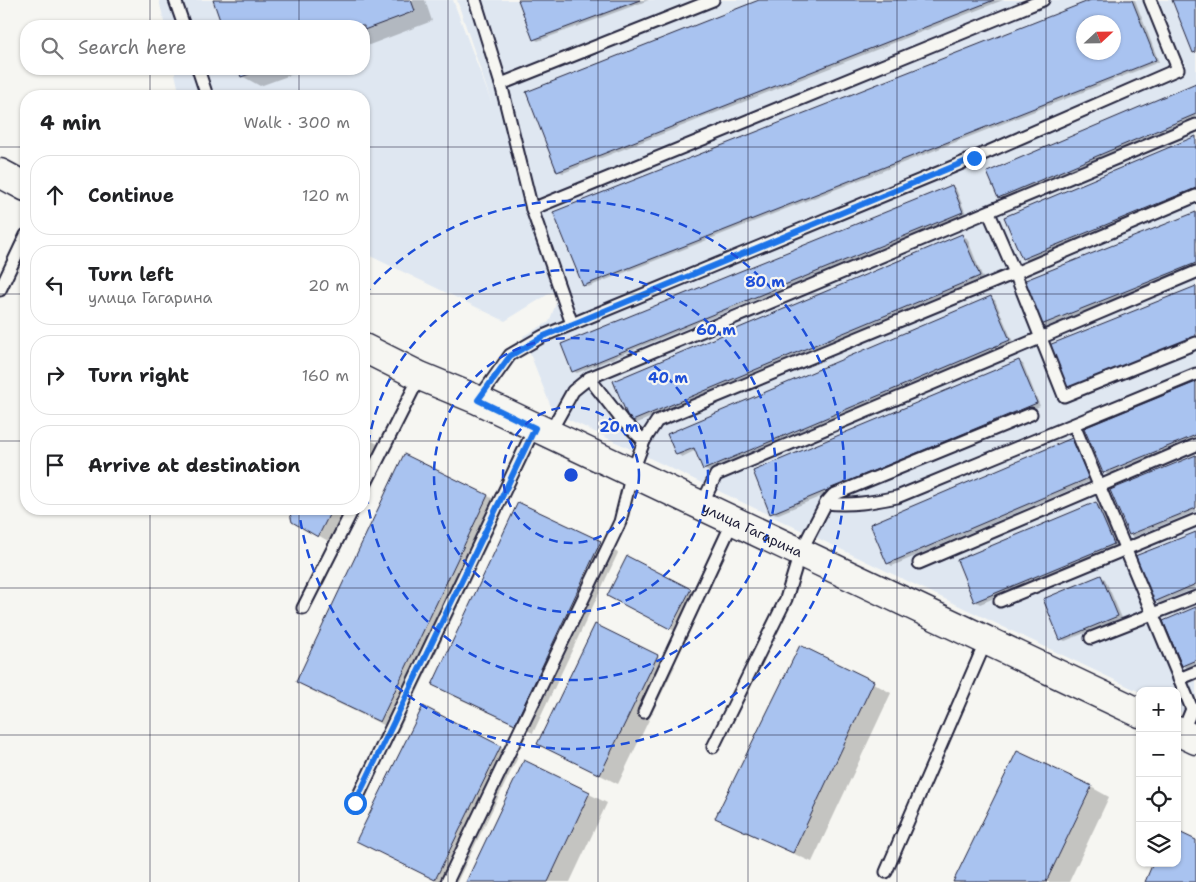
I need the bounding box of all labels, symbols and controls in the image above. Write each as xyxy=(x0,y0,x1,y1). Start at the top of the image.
north arrow xyxy=(1076,15,1121,60)
search box xyxy=(20,20,370,75)
icon: search xyxy=(38,34,66,62)
text: Search here xyxy=(78,35,187,60)
text: 4 min xyxy=(40,109,101,137)
text: Walk · 300 m xyxy=(243,112,350,133)
route end xyxy=(963,147,986,170)
icon: ahead xyxy=(41,181,69,209)
text: Continue xyxy=(88,183,174,208)
text: 120 m xyxy=(302,185,349,206)
text: Turn left xyxy=(88,262,174,287)
icon: left xyxy=(41,271,69,299)
text: 80 m xyxy=(745,272,785,292)
text: 20 m xyxy=(308,275,349,296)
text: улица Гагарина xyxy=(88,287,213,308)
text: 60 m xyxy=(696,320,736,340)
icon: right xyxy=(41,361,69,389)
text: Turn right xyxy=(88,363,189,388)
text: 160 m xyxy=(302,365,349,386)
text: 40 m xyxy=(648,368,688,388)
text: 20 m xyxy=(599,417,639,437)
icon: arrive xyxy=(41,451,69,479)
text: Arrive at destination xyxy=(88,453,300,478)
centre of rings xyxy=(562,466,580,484)
street label: улица Гагарина xyxy=(699,498,806,561)
map controls xyxy=(1136,687,1181,867)
button: + xyxy=(1136,687,1181,732)
button: − xyxy=(1136,732,1181,777)
button: locate xyxy=(1136,777,1181,822)
route start xyxy=(344,792,367,815)
button: layers xyxy=(1136,822,1181,867)

